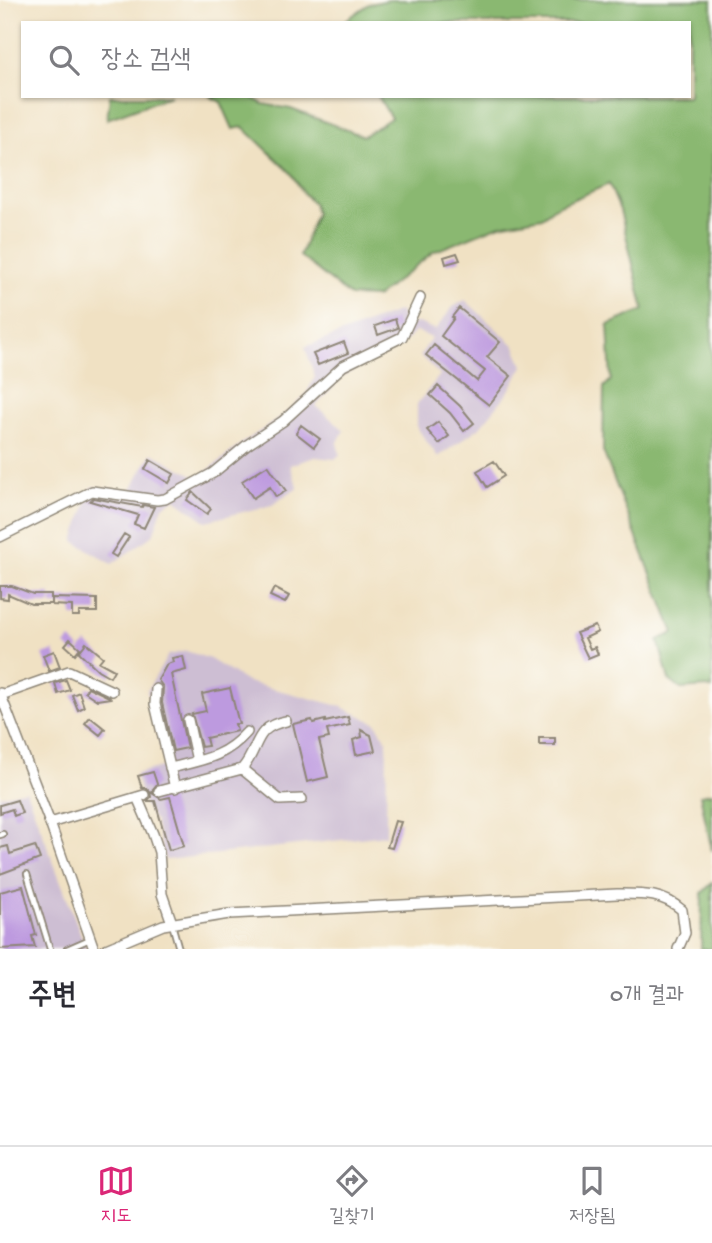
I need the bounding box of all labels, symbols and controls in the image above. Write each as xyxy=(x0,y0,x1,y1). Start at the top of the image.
search box xyxy=(21,21,691,98)
icon: search xyxy=(45,41,83,79)
text: 장소 검색 xyxy=(101,46,191,77)
text: 주변 xyxy=(28,980,76,1015)
text: 0개 결과 xyxy=(610,983,684,1010)
tab: 지도 xyxy=(97,1162,135,1229)
tab: 길찾기 xyxy=(329,1162,375,1229)
tab: 저장됨 xyxy=(569,1162,615,1229)

